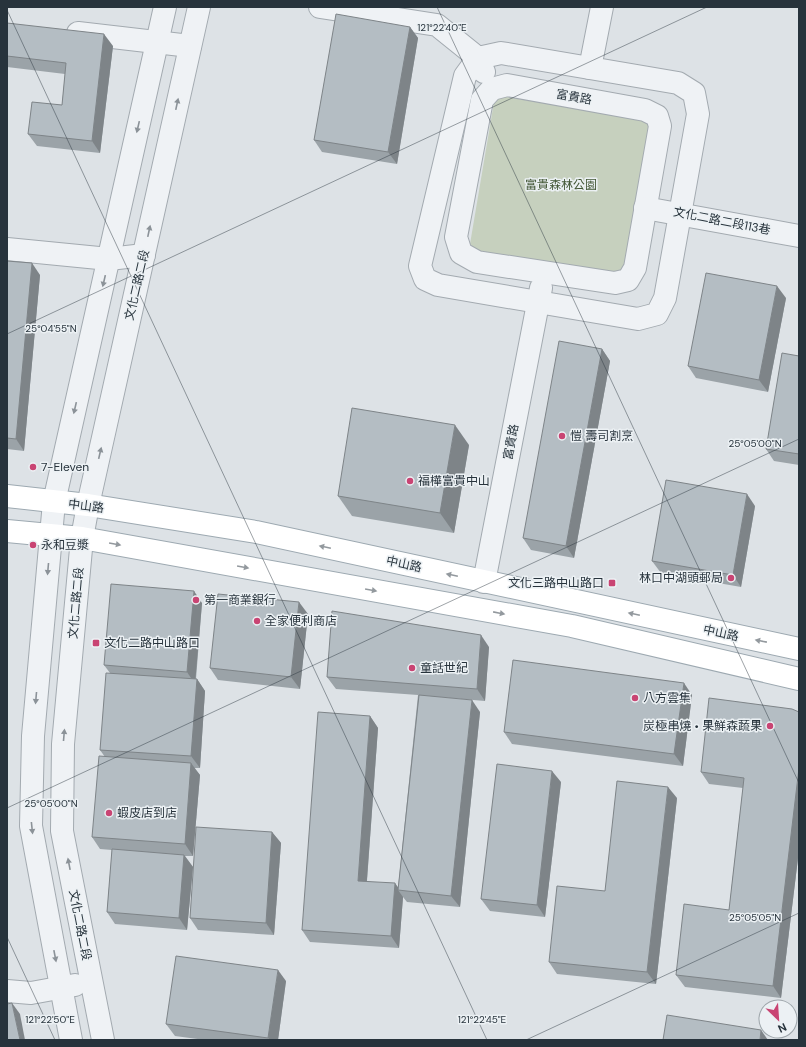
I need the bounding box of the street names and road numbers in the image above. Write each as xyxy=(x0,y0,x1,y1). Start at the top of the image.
street label: 富貴路 xyxy=(555,86,593,108)
street label: 文化二路二段113巷 xyxy=(672,204,772,238)
street label: 文化二路二段 xyxy=(121,248,153,322)
street label: 富貴路 xyxy=(500,423,522,461)
street label: 中山路 xyxy=(67,496,105,516)
street label: 中山路 xyxy=(385,552,423,576)
street label: 文化二路二段 xyxy=(65,566,87,640)
street label: 中山路 xyxy=(702,621,740,645)
street label: 文化二路二段 xyxy=(65,888,95,962)

